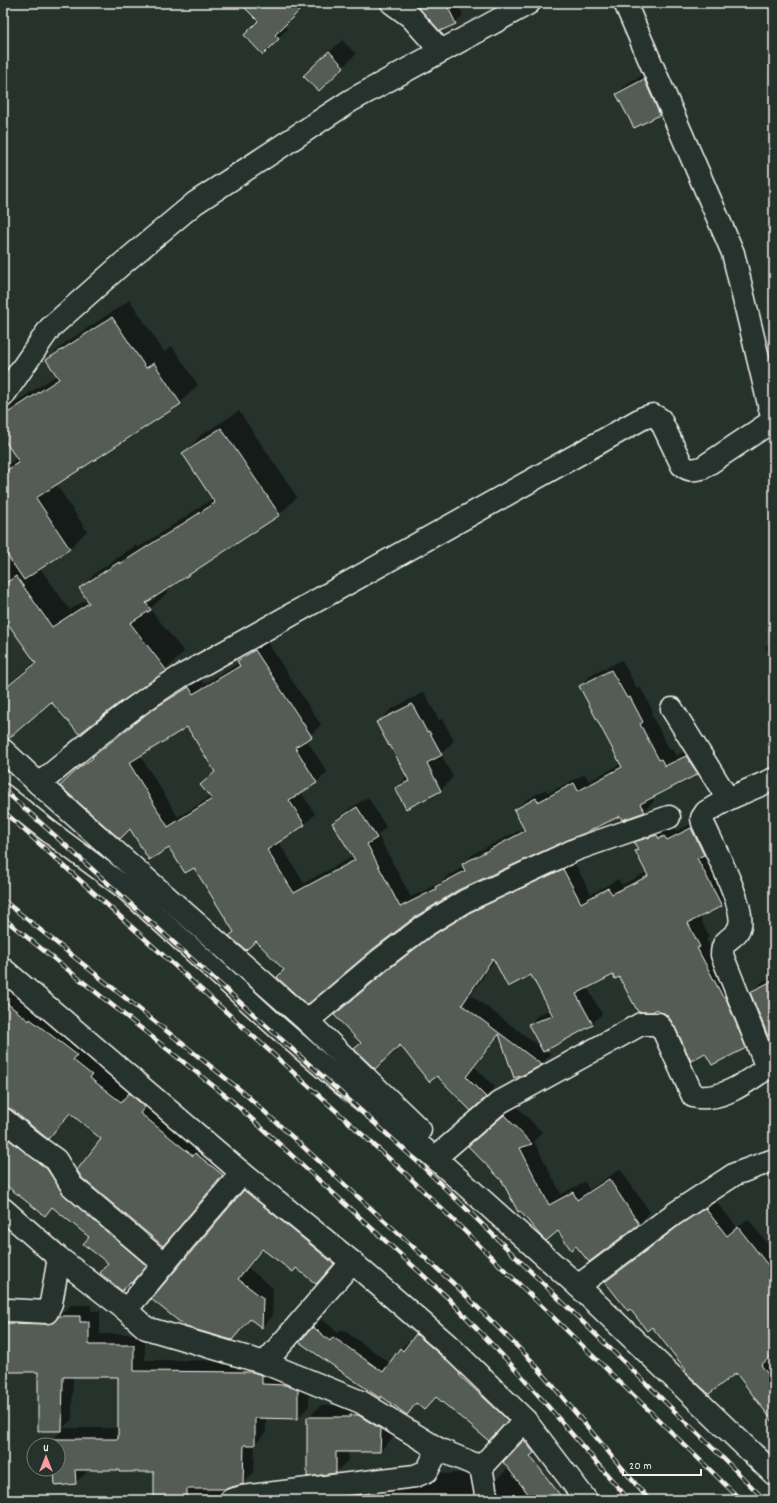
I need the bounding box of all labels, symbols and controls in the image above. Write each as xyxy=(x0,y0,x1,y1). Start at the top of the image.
north arrow xyxy=(26,1437,66,1477)
text: U xyxy=(43,1441,49,1457)
scale bar xyxy=(623,1451,701,1477)
text: 20 m xyxy=(629,1458,652,1475)

